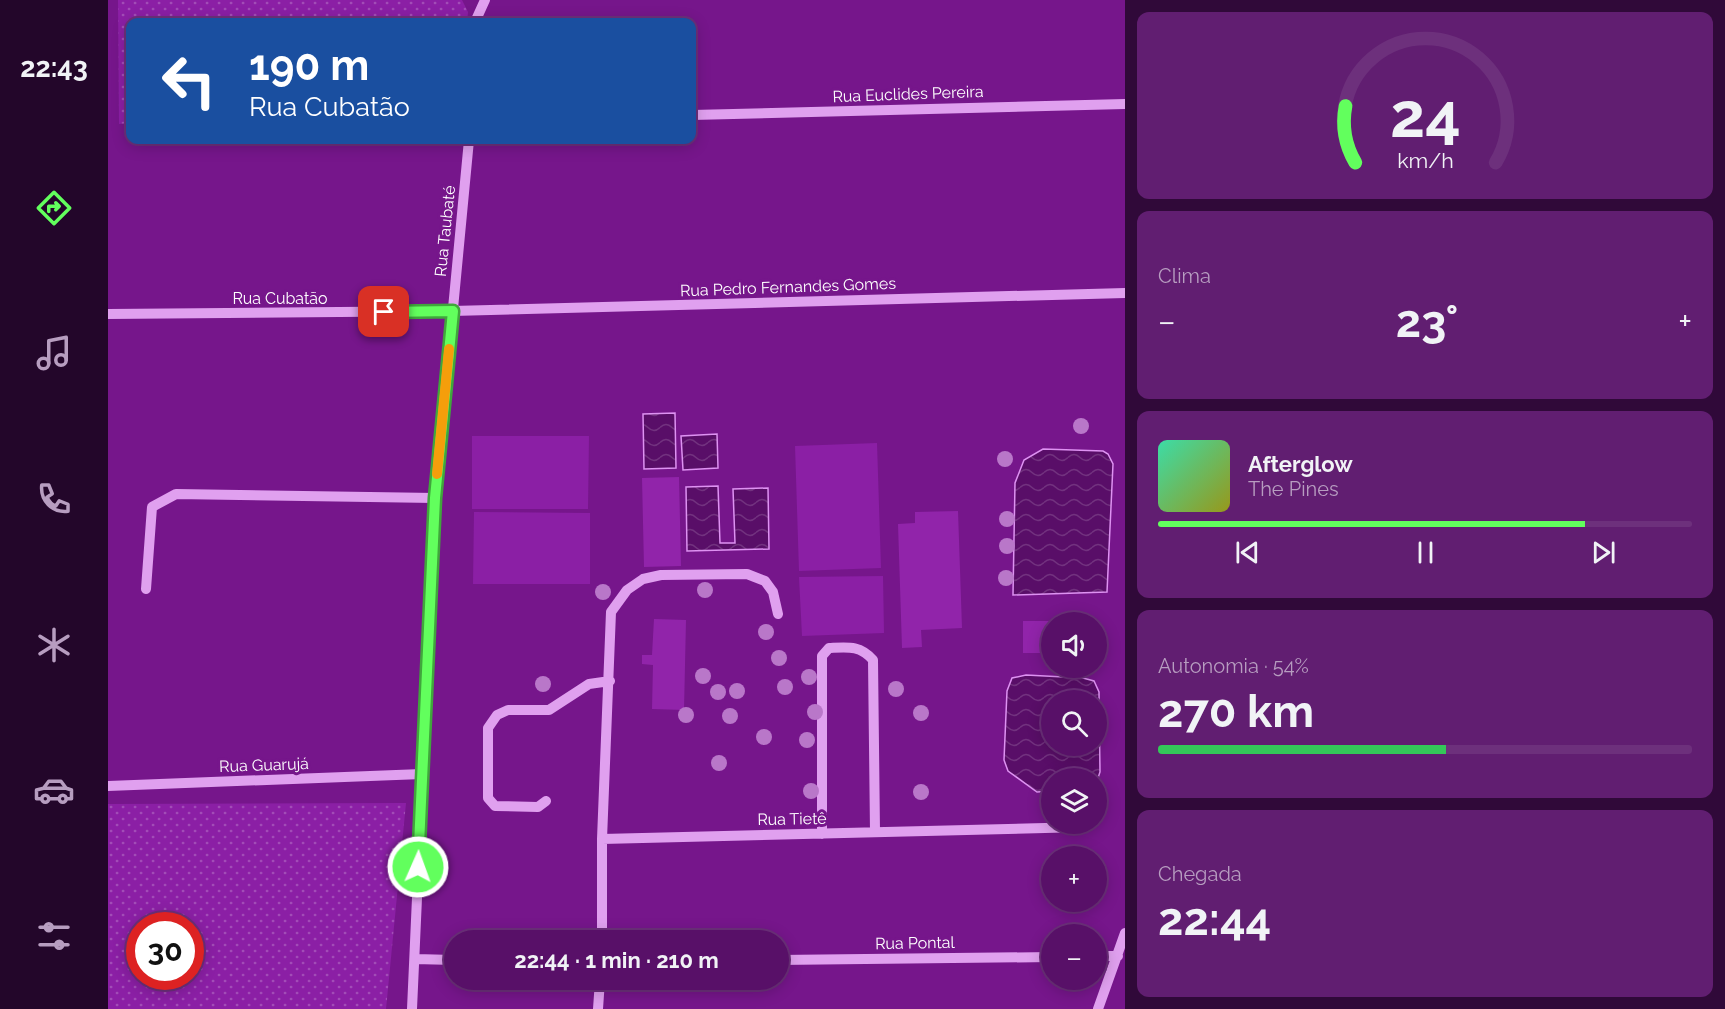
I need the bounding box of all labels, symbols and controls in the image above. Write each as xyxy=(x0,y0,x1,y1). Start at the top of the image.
text: 190 m xyxy=(249,41,369,90)
icon: left xyxy=(150,42,228,120)
text: 22:43 xyxy=(20,52,88,83)
text: 24 xyxy=(1390,78,1460,152)
street label: Rua Euclides Pereira xyxy=(832,82,984,106)
text: Rua Cubatão xyxy=(249,91,410,122)
text: km/h xyxy=(1397,148,1453,173)
street label: Rua Taubaté xyxy=(431,184,459,278)
icon: directions xyxy=(33,187,75,229)
text: Clima xyxy=(1158,264,1211,288)
street label: Rua Pedro Fernandes Gomes xyxy=(680,274,897,300)
pin xyxy=(358,286,409,337)
street label: Rua Cubatão xyxy=(232,289,328,308)
icon: arrive xyxy=(367,295,400,328)
text: 23° xyxy=(1396,295,1458,348)
text: − xyxy=(1158,302,1176,341)
text: + xyxy=(1678,302,1692,341)
icon: music xyxy=(33,332,75,374)
text: Afterglow xyxy=(1248,451,1353,477)
text: The Pines xyxy=(1248,477,1339,501)
icon: phone xyxy=(33,478,75,520)
icon: previous xyxy=(1231,536,1264,569)
icon: pause xyxy=(1409,536,1442,569)
icon: next xyxy=(1587,536,1620,569)
map controls xyxy=(1041,612,1107,990)
button: sound xyxy=(1041,612,1107,678)
icon: climate xyxy=(33,624,75,666)
text: Autonomia · 54% xyxy=(1158,654,1309,678)
text: 270 km xyxy=(1158,685,1314,738)
button: search xyxy=(1041,690,1107,756)
street label: Rua Guarujá xyxy=(219,754,309,776)
button: layers xyxy=(1041,768,1107,834)
icon: car xyxy=(33,769,75,811)
street label: Rua Tietê xyxy=(757,809,827,829)
position arrow xyxy=(386,835,450,899)
button: + xyxy=(1041,846,1107,912)
text: Chegada xyxy=(1158,862,1242,886)
text: 22:44 xyxy=(1158,893,1271,946)
speed limit sign: 30 xyxy=(126,912,204,990)
icon: filters xyxy=(33,915,75,957)
button: − xyxy=(1041,924,1107,990)
street label: Rua Pontal xyxy=(875,933,956,953)
text: 22:44 · 1 min · 210 m xyxy=(514,947,719,973)

